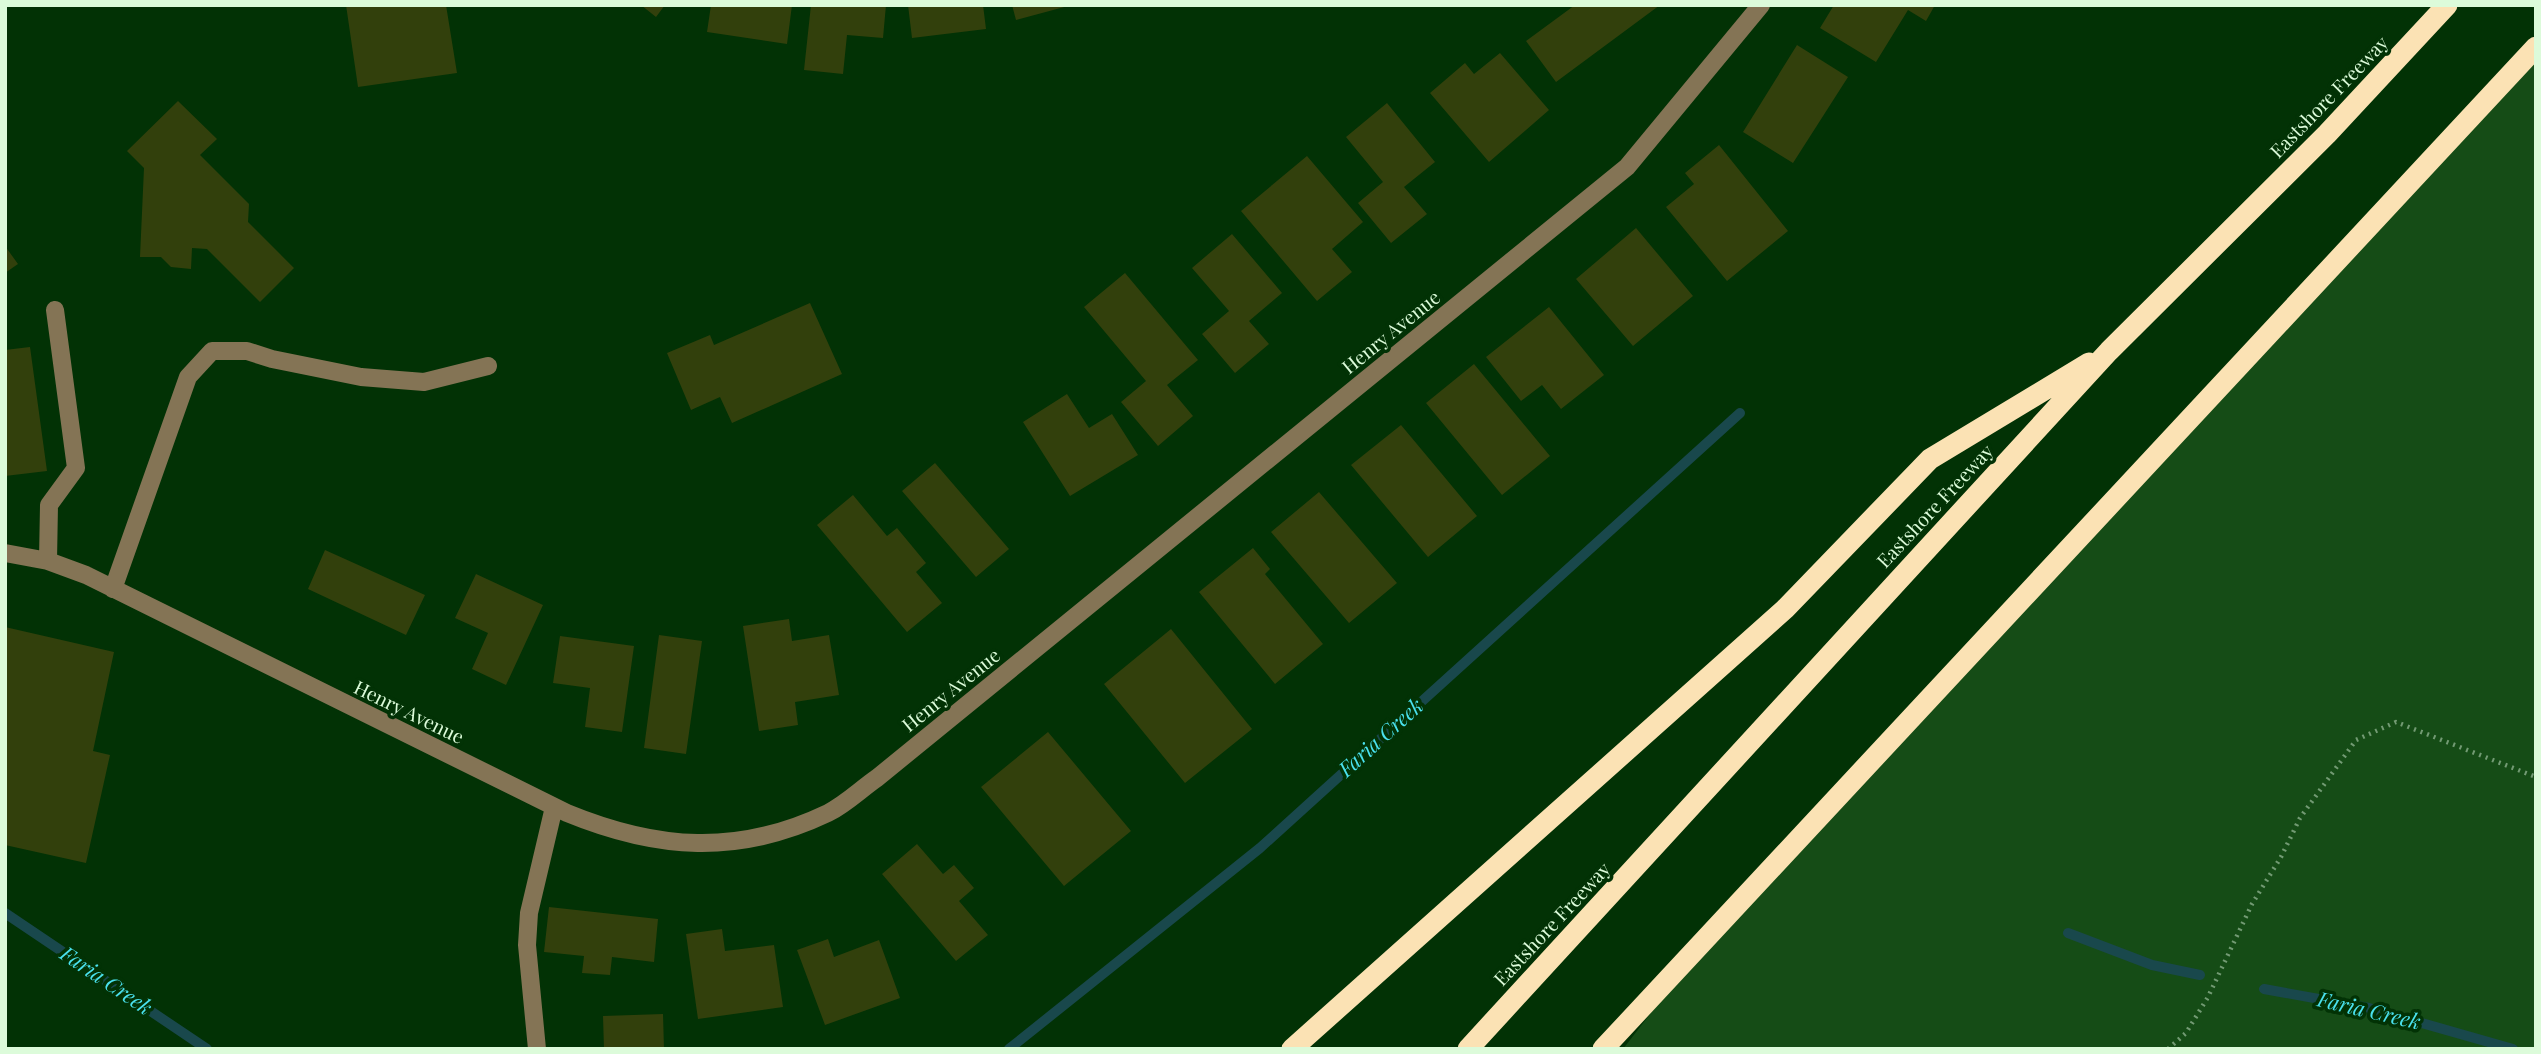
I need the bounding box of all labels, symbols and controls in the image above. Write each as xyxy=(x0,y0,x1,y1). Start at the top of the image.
street label: Eastshore Freeway xyxy=(2263,29,2394,163)
street label: Henry Avenue xyxy=(1336,284,1445,379)
street label: Eastshore Freeway xyxy=(1870,438,1999,573)
street label: Henry Avenue xyxy=(896,642,1005,737)
street label: Henry Avenue xyxy=(350,673,469,749)
water label: Faria Creek xyxy=(1331,691,1428,783)
street label: Eastshore Freeway xyxy=(1487,856,1616,991)
water label: Faria Creek xyxy=(55,938,159,1020)
water label: Faria Creek xyxy=(2314,983,2424,1035)

